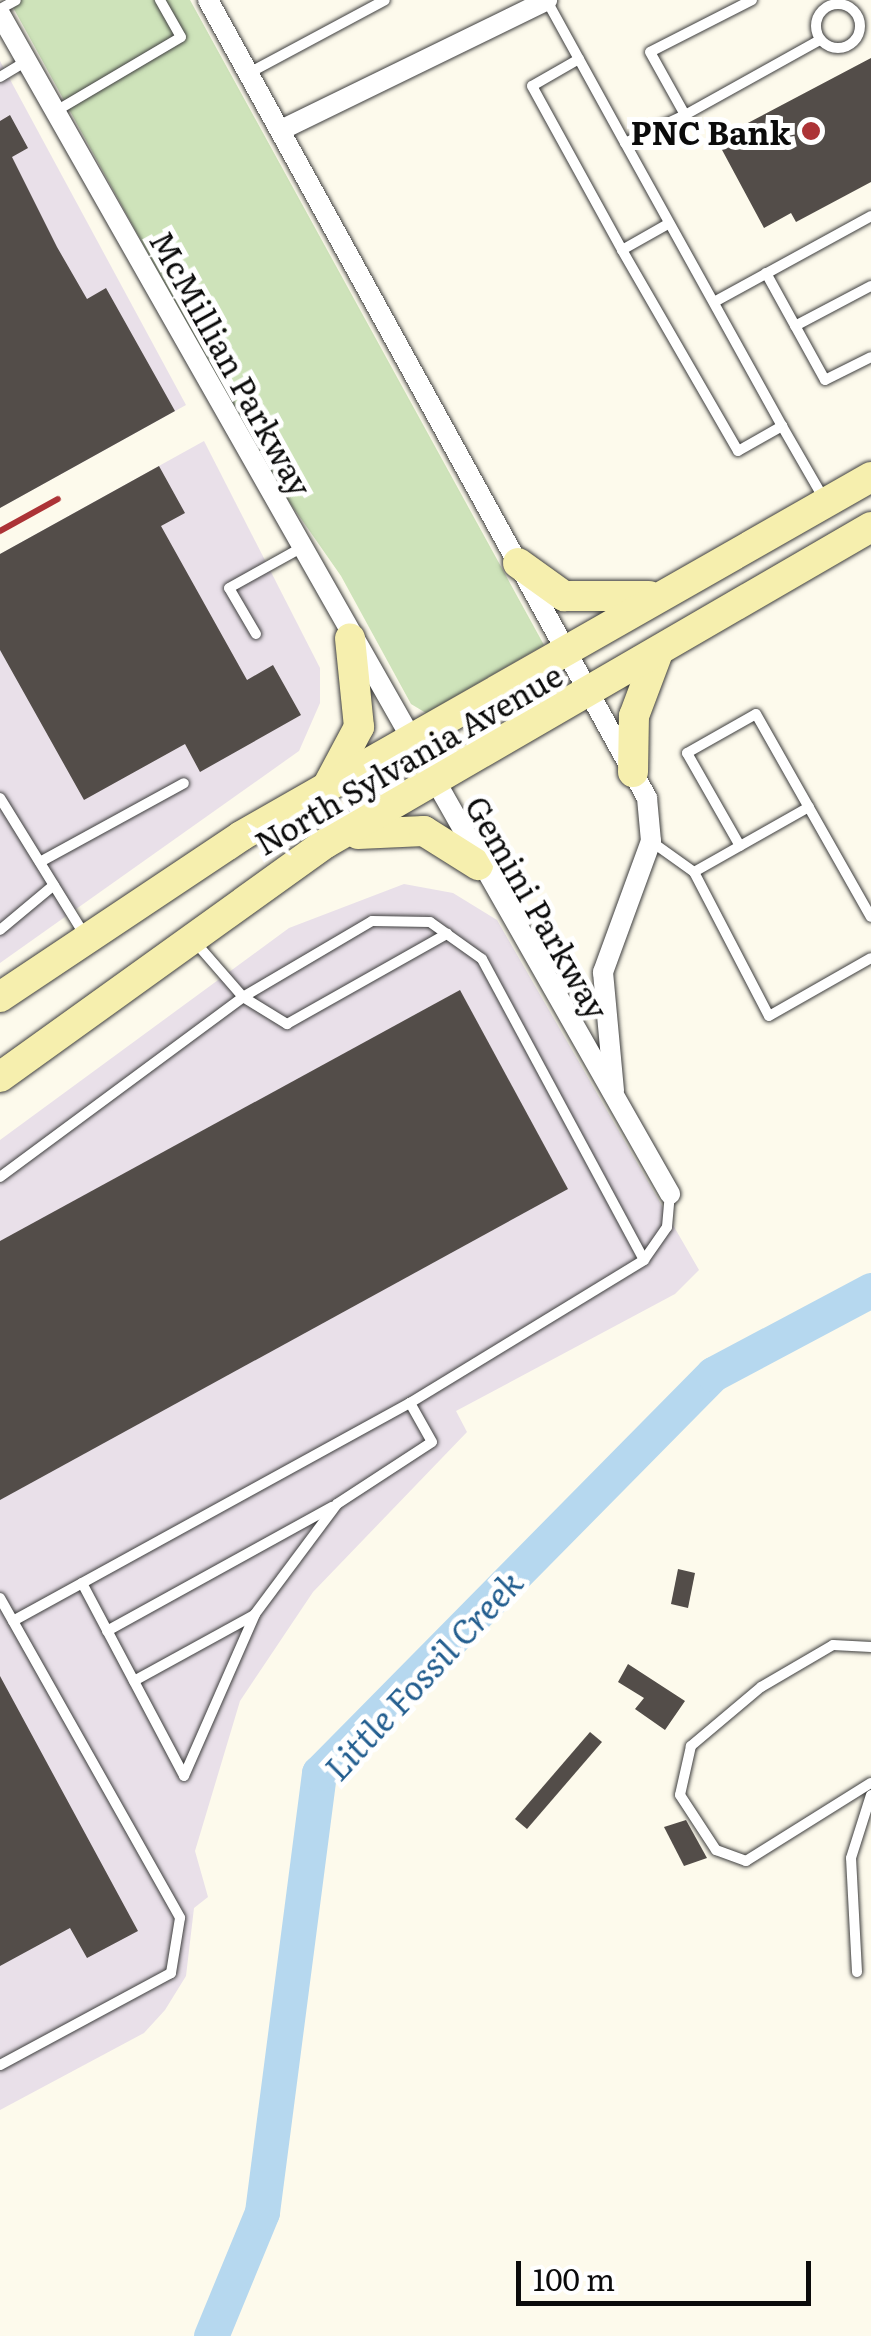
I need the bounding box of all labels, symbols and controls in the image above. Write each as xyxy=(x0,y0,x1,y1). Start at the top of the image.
place label: PNC Bank xyxy=(631,112,791,150)
marker: PNC Bank xyxy=(800,120,822,142)
street label: McMillian Parkway xyxy=(143,224,321,502)
street label: North Sylvania Avenue xyxy=(248,654,568,862)
street label: Gemini Parkway xyxy=(459,789,617,1025)
water label: Little Fossil Creek xyxy=(314,1560,530,1788)
scale bar xyxy=(521,2241,816,2303)
text: 100 m xyxy=(533,2256,615,2300)

